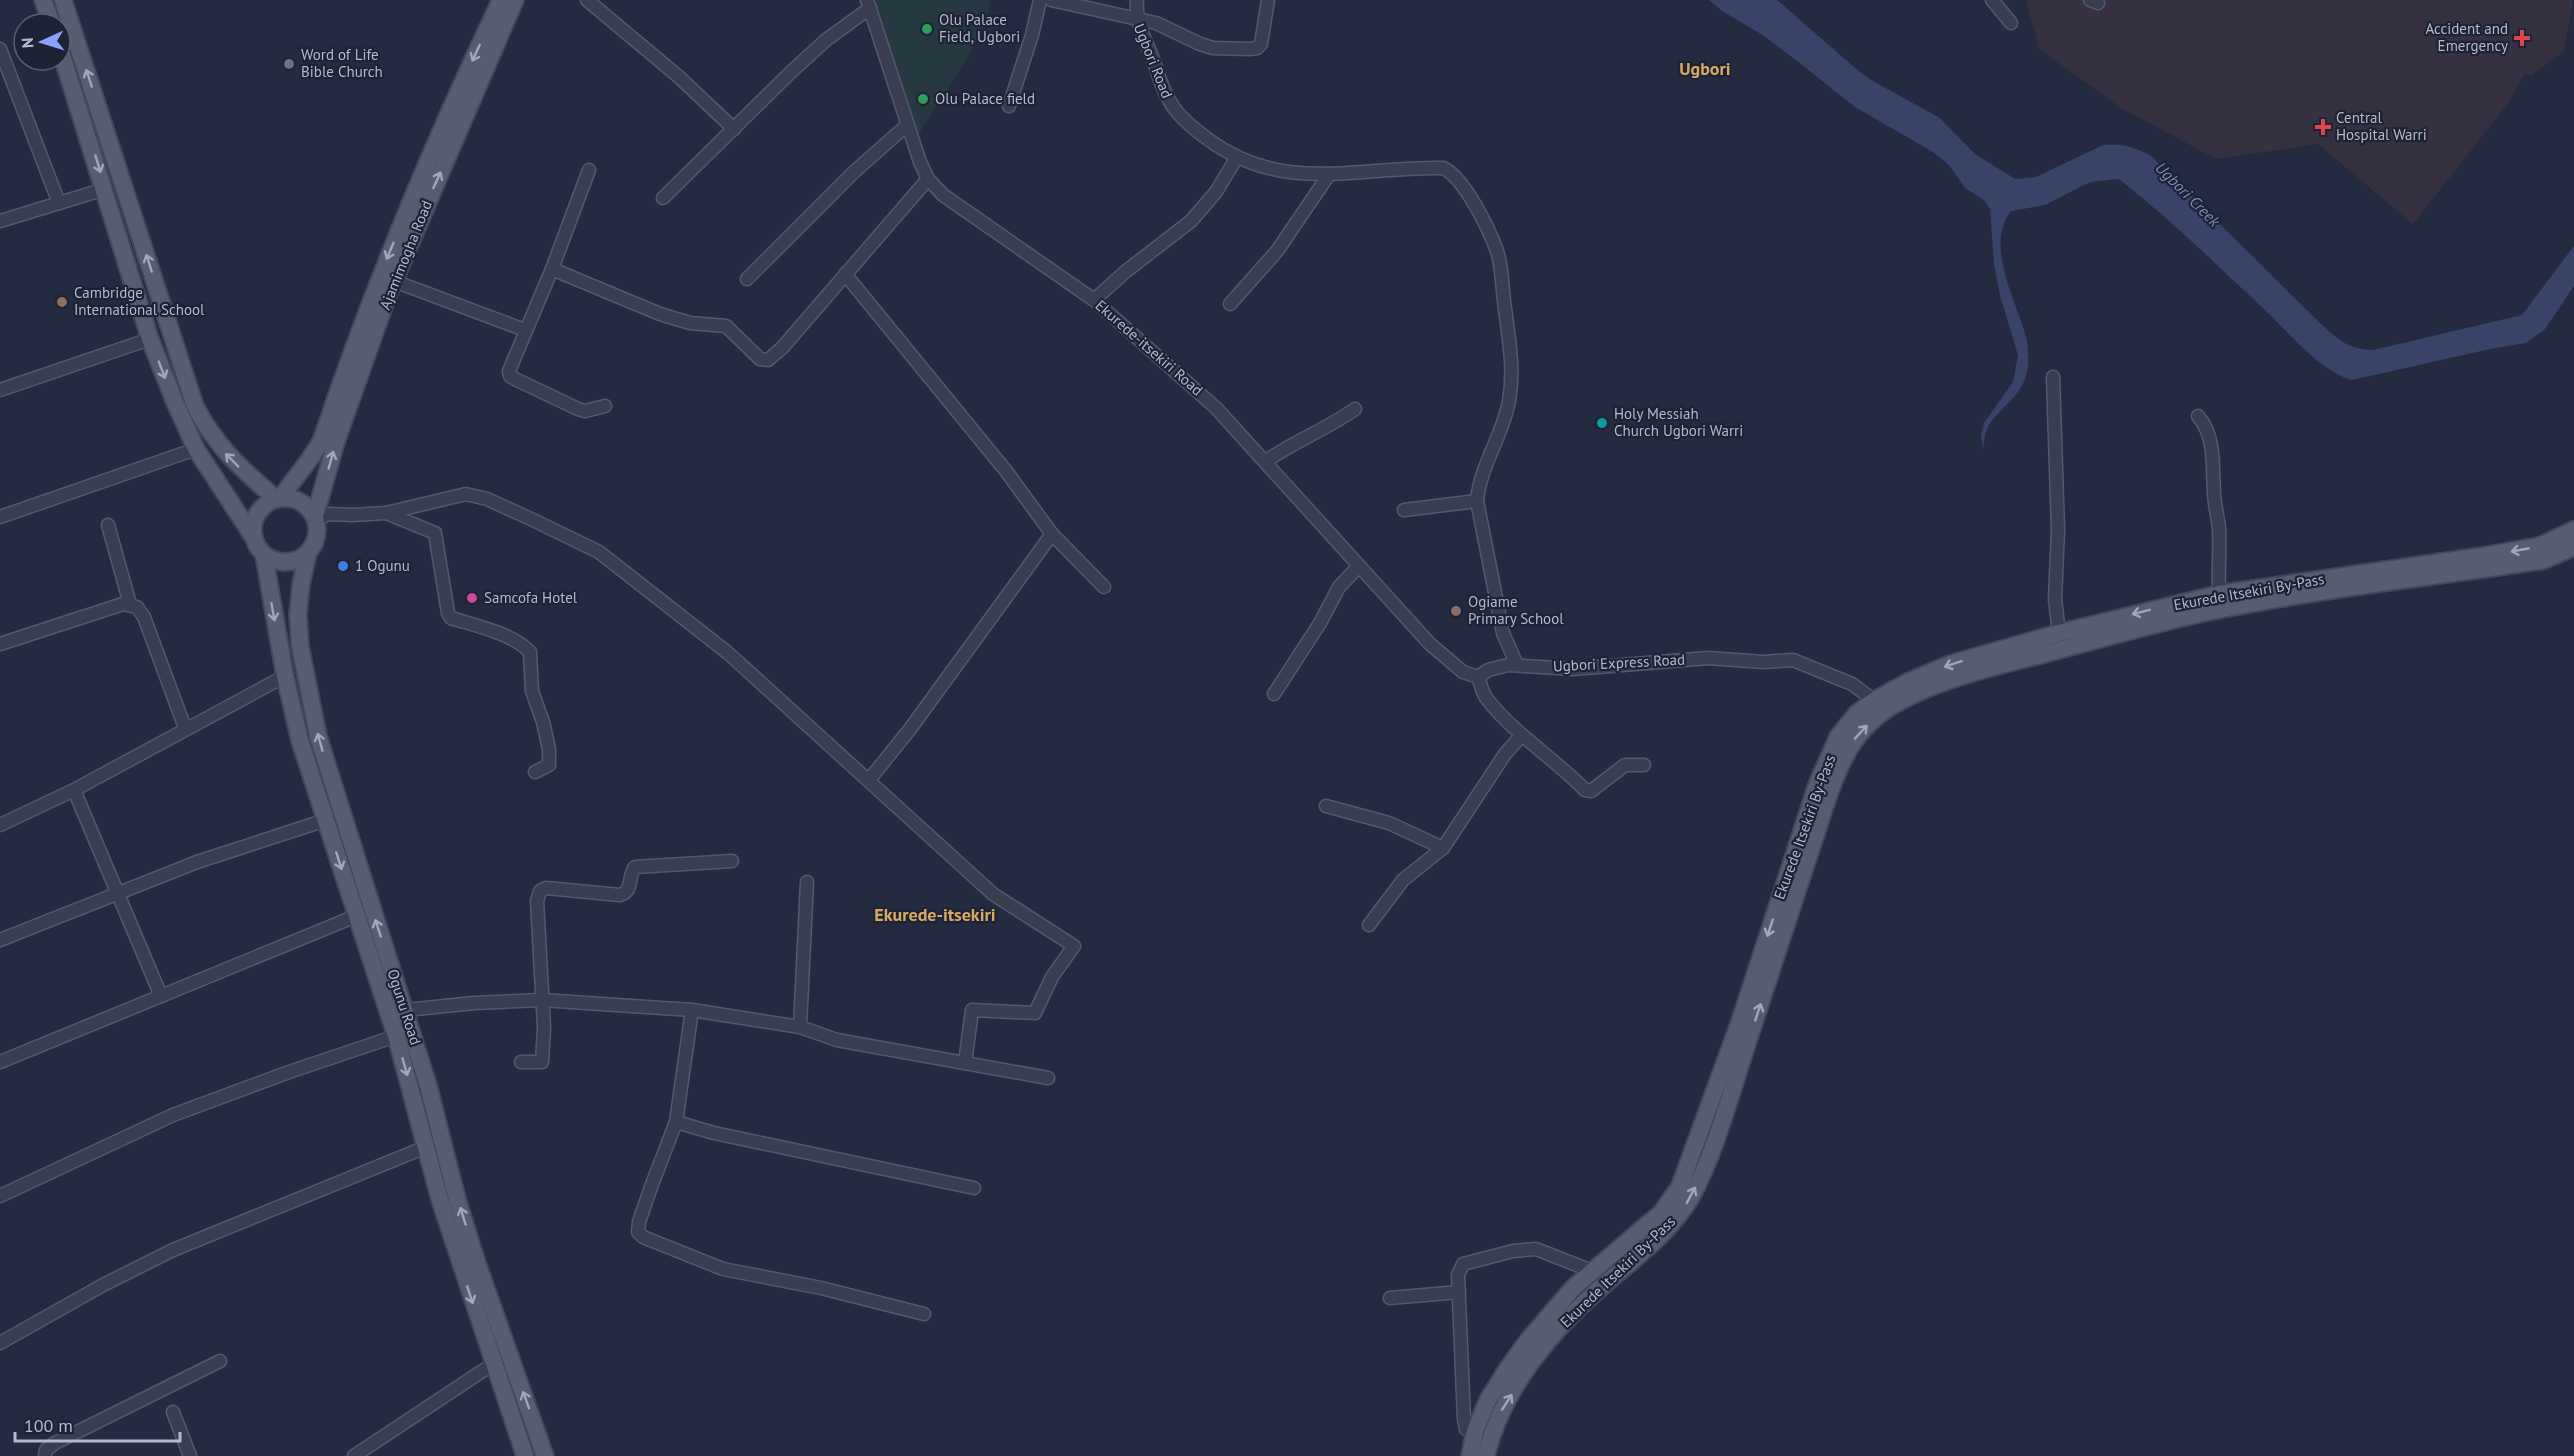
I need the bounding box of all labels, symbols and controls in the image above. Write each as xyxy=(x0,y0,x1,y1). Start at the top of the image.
place label: Olu Palace Field, Ugbori xyxy=(939,10,1020,46)
north arrow xyxy=(12,12,72,72)
place label: Accident and Emergency xyxy=(2426,19,2508,55)
street label: Ugbori Road xyxy=(1130,21,1177,101)
marker: Olu Palace Field, Ugbori xyxy=(920,22,934,36)
marker: Accident and Emergency xyxy=(2513,29,2531,47)
text: N xyxy=(17,37,37,49)
one-way arrow xyxy=(470,43,482,61)
place label: Word of Life Bible Church xyxy=(301,45,383,81)
marker: Word of Life Bible Church xyxy=(282,57,296,71)
district label: Ugbori xyxy=(1679,57,1731,80)
one-way arrow xyxy=(83,69,94,88)
place label: Olu Palace field xyxy=(935,89,1035,108)
marker: Olu Palace field xyxy=(916,92,930,106)
place label: Central Hospital Warri xyxy=(2336,108,2427,144)
marker: Central Hospital Warri xyxy=(2314,118,2332,136)
one-way arrow xyxy=(93,154,104,173)
water label: Ugbori Creek xyxy=(2151,157,2225,231)
one-way arrow xyxy=(432,171,443,189)
street label: Ajamimogha Road xyxy=(375,197,436,312)
one-way arrow xyxy=(384,241,395,260)
one-way arrow xyxy=(143,254,154,273)
place label: Cambridge International School xyxy=(74,283,205,319)
marker: Cambridge International School xyxy=(55,295,69,309)
street label: Ekurede-itsekiri Road xyxy=(1092,296,1207,399)
one-way arrow xyxy=(158,360,169,379)
place label: Holy Messiah Church Ugbori Warri xyxy=(1614,404,1743,440)
marker: Holy Messiah Church Ugbori Warri xyxy=(1595,416,1609,430)
one-way arrow xyxy=(326,451,337,470)
one-way arrow xyxy=(225,452,240,467)
one-way arrow xyxy=(2510,544,2530,555)
place label: 1 Ogunu xyxy=(355,556,410,575)
marker: 1 Ogunu xyxy=(336,559,350,573)
street label: Ekurede Itsekiri By-Pass xyxy=(2172,569,2326,614)
place label: Samcofa Hotel xyxy=(484,588,578,607)
marker: Samcofa Hotel xyxy=(465,591,479,605)
place label: Ogiame Primary School xyxy=(1468,592,1564,628)
one-way arrow xyxy=(268,602,279,622)
marker: Ogiame Primary School xyxy=(1449,604,1463,618)
one-way arrow xyxy=(2132,607,2151,619)
street label: Ugbori Express Road xyxy=(1553,650,1685,675)
one-way arrow xyxy=(1944,659,1963,670)
one-way arrow xyxy=(1854,725,1868,740)
one-way arrow xyxy=(314,733,325,752)
street label: Ekurede Itsekiri By-Pass xyxy=(1770,752,1840,902)
one-way arrow xyxy=(334,851,345,870)
district label: Ekurede-itsekiri xyxy=(874,903,996,926)
one-way arrow xyxy=(1764,918,1775,937)
one-way arrow xyxy=(372,920,383,938)
street label: Ogunu Road xyxy=(383,967,426,1047)
one-way arrow xyxy=(1753,1003,1764,1022)
one-way arrow xyxy=(400,1057,411,1076)
one-way arrow xyxy=(1685,1187,1697,1204)
one-way arrow xyxy=(457,1207,468,1226)
street label: Ekurede Itsekiri By-Pass xyxy=(1556,1212,1679,1331)
one-way arrow xyxy=(465,1285,476,1304)
one-way arrow xyxy=(520,1392,531,1410)
one-way arrow xyxy=(1500,1393,1513,1410)
scale bar xyxy=(15,1405,180,1443)
text: 100 m xyxy=(24,1414,73,1437)

